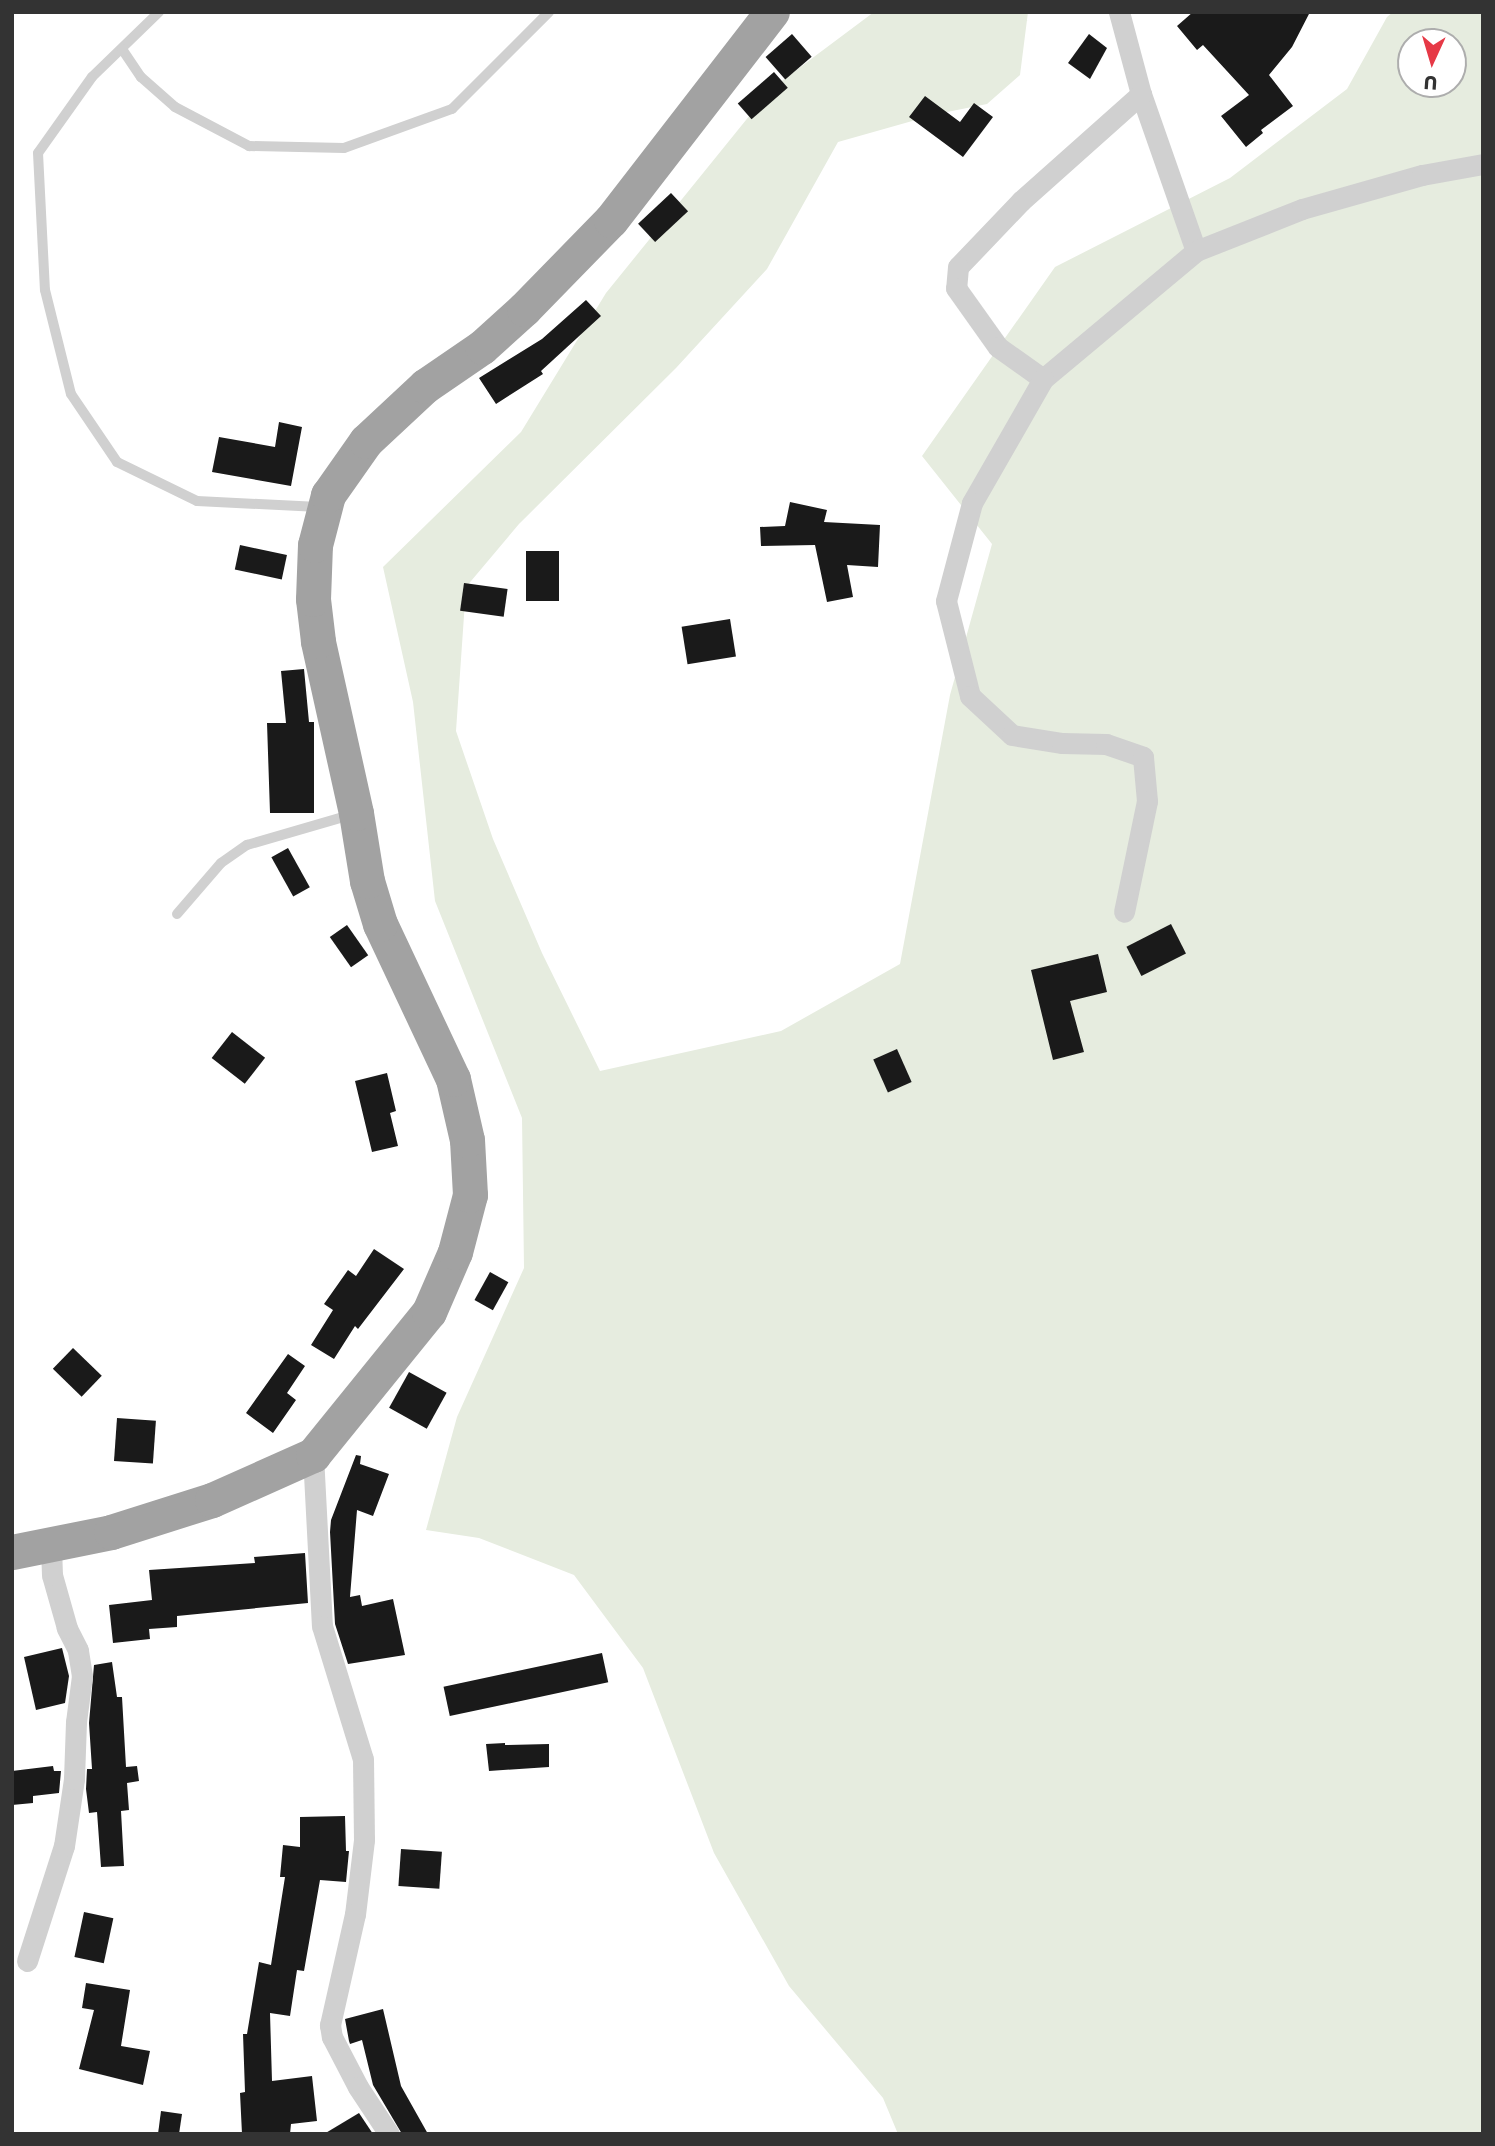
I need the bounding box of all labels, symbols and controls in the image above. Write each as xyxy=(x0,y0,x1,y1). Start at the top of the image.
north arrow xyxy=(1397,28,1467,98)
text: U xyxy=(1423,69,1438,96)

